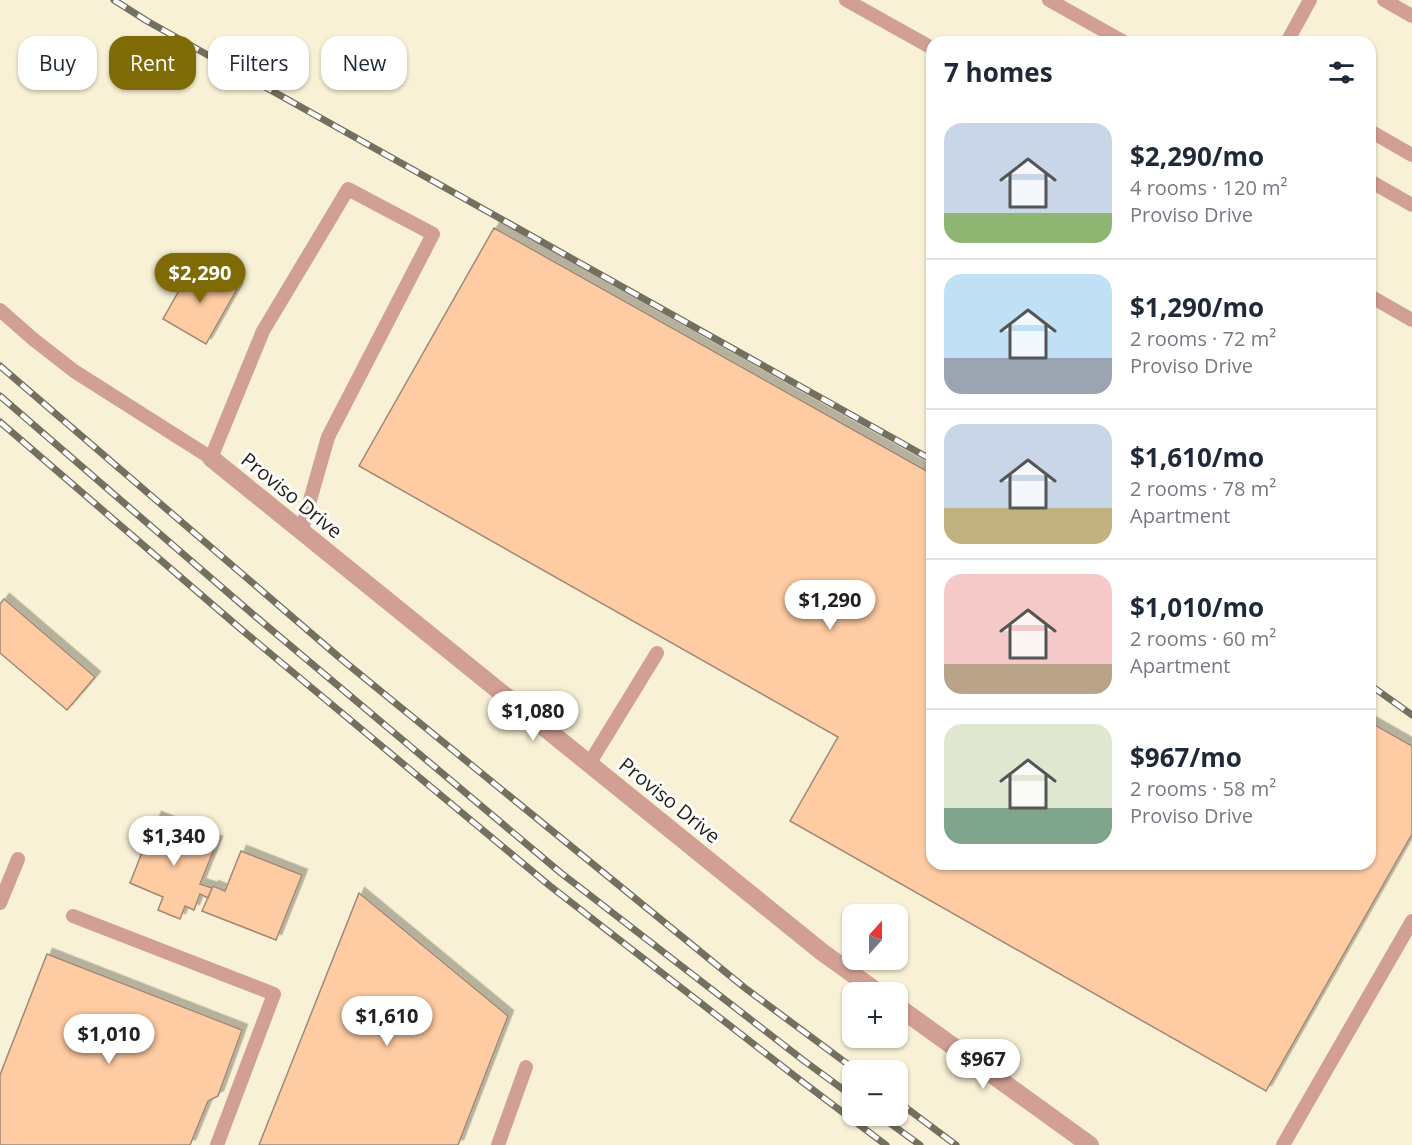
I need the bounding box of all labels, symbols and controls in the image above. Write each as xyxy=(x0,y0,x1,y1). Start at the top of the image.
chip: Buy xyxy=(18,36,97,90)
chip: Rent xyxy=(109,36,196,90)
chip: Filters xyxy=(208,36,309,90)
chip: New xyxy=(321,36,407,90)
text: 7 homes xyxy=(944,54,1053,90)
icon: filters xyxy=(1325,56,1358,89)
text: $2,290/mo xyxy=(1130,138,1264,174)
icon: home xyxy=(992,147,1064,219)
text: 4 rooms · 120 m² xyxy=(1130,174,1288,201)
text: Proviso Drive xyxy=(1130,201,1253,228)
pin: $2,290 xyxy=(151,253,249,304)
text: $2,290 xyxy=(169,259,231,286)
text: $1,290/mo xyxy=(1130,289,1264,325)
icon: home xyxy=(992,298,1064,370)
text: 2 rooms · 72 m² xyxy=(1130,325,1276,352)
text: Proviso Drive xyxy=(1130,352,1253,379)
text: $1,610/mo xyxy=(1130,439,1264,475)
street label: Proviso Drive xyxy=(236,446,348,544)
icon: home xyxy=(992,448,1064,520)
text: 2 rooms · 78 m² xyxy=(1130,475,1276,502)
text: Apartment xyxy=(1130,502,1230,529)
pin: $1,290 xyxy=(781,580,879,631)
text: $1,290 xyxy=(799,586,861,613)
text: $1,010/mo xyxy=(1130,589,1264,625)
icon: home xyxy=(992,598,1064,670)
text: 2 rooms · 60 m² xyxy=(1130,625,1276,652)
text: Apartment xyxy=(1130,652,1230,679)
pin: $1,080 xyxy=(484,691,582,742)
text: $1,080 xyxy=(502,697,564,724)
text: $967/mo xyxy=(1130,739,1242,775)
icon: home xyxy=(992,748,1064,820)
street label: Proviso Drive xyxy=(614,751,726,849)
text: 2 rooms · 58 m² xyxy=(1130,775,1276,802)
text: Proviso Drive xyxy=(1130,802,1253,829)
pin: $1,340 xyxy=(125,816,223,867)
text: $1,340 xyxy=(143,822,205,849)
north arrow xyxy=(842,904,908,970)
map controls xyxy=(842,904,908,1126)
button: + xyxy=(842,982,908,1048)
pin: $1,610 xyxy=(338,996,436,1047)
text: $1,610 xyxy=(356,1002,418,1029)
pin: $1,010 xyxy=(60,1014,158,1065)
text: $1,010 xyxy=(78,1020,140,1047)
pin: $967 xyxy=(947,1039,1019,1090)
text: $967 xyxy=(960,1045,1006,1072)
button: − xyxy=(842,1060,908,1126)

